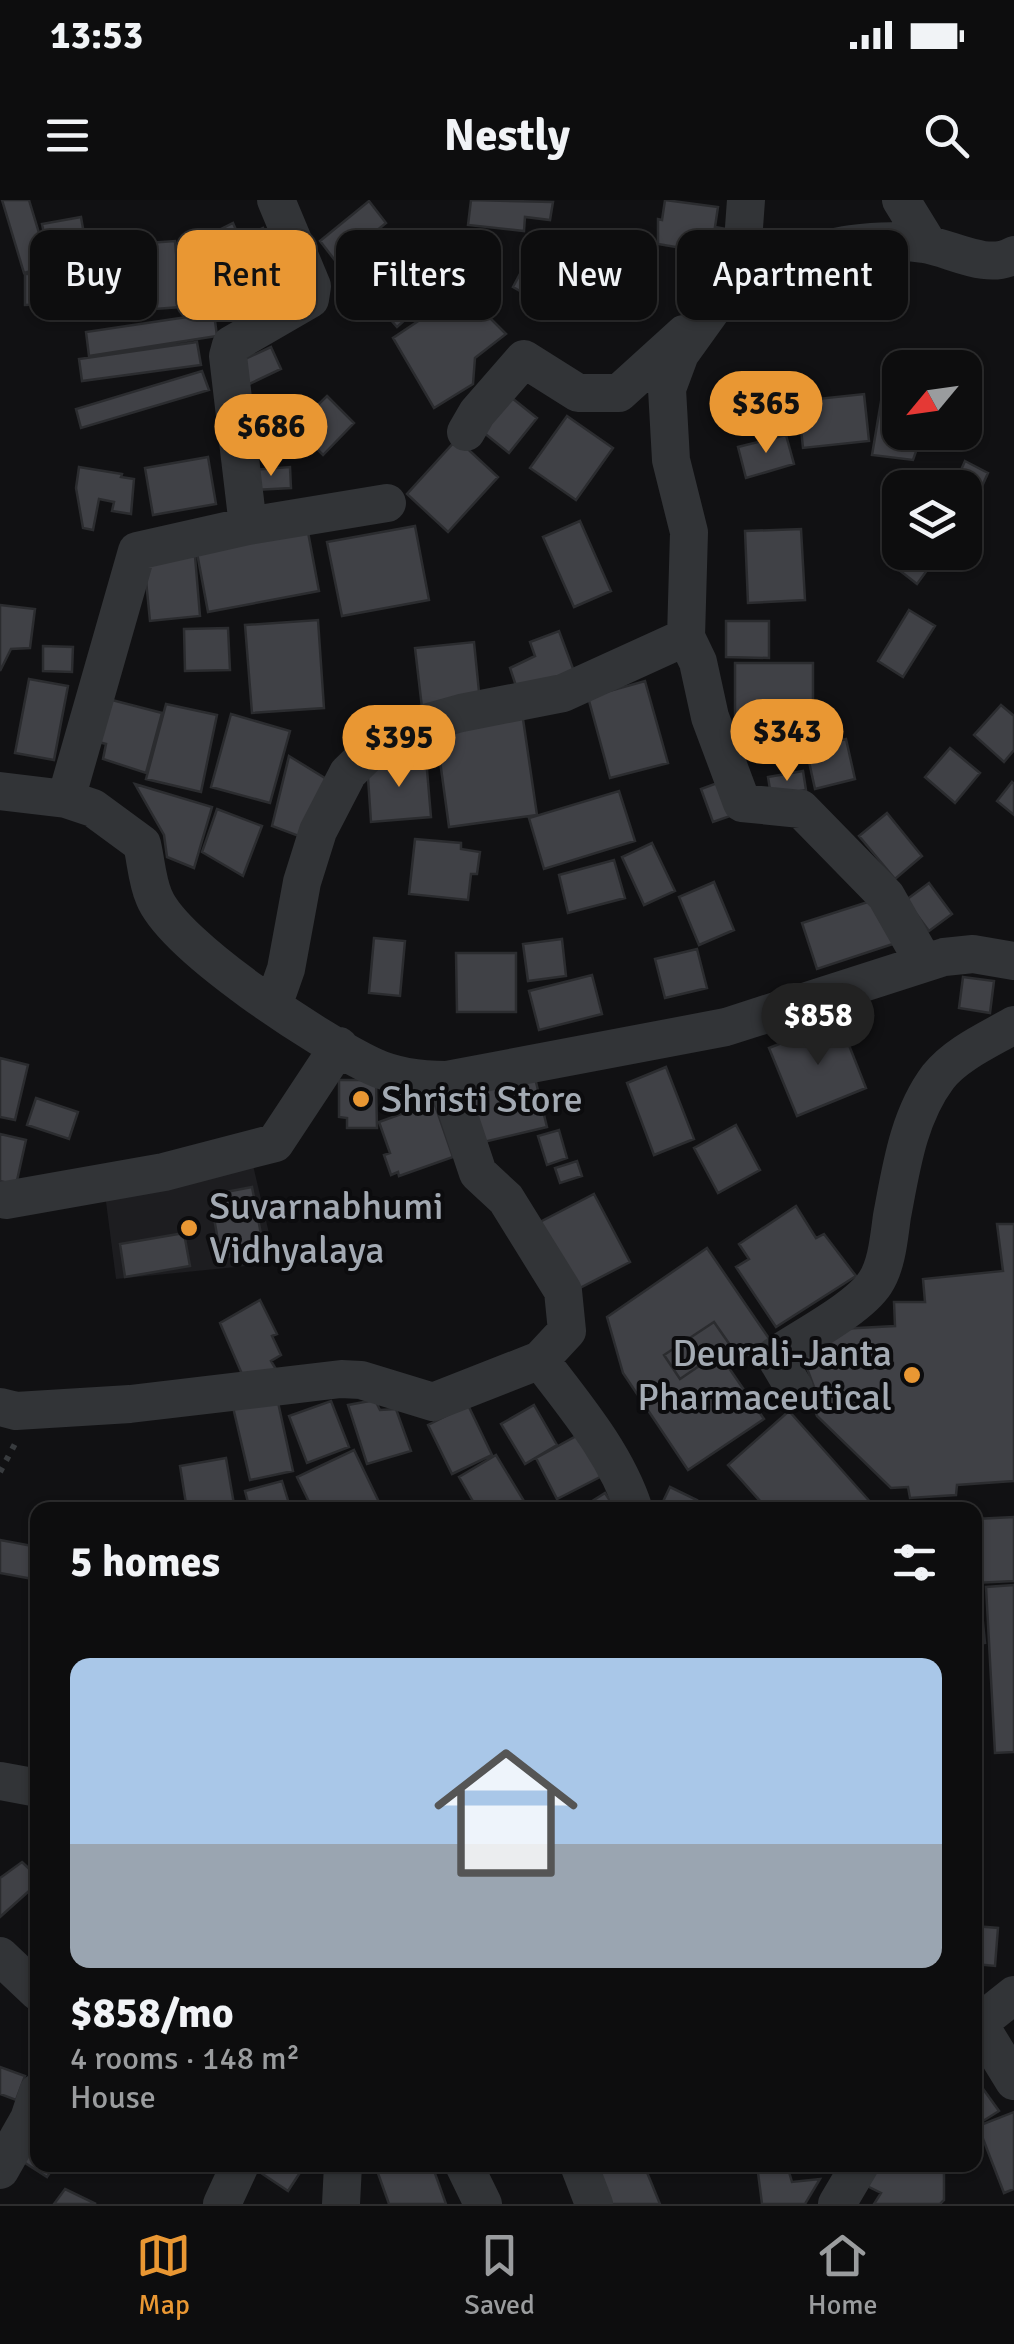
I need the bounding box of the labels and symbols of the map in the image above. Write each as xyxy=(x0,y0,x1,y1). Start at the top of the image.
north arrow xyxy=(882,350,982,450)
pin: $365 xyxy=(707,371,825,456)
pin: $686 xyxy=(212,394,330,479)
pin: $343 xyxy=(728,699,846,784)
pin: $395 xyxy=(340,705,458,790)
pin: $858 xyxy=(759,983,877,1068)
place label: Shristi Store xyxy=(381,1076,583,1123)
marker: Shristi Store xyxy=(350,1088,372,1110)
place label: Suvarnabhumi Vidhyalaya xyxy=(209,1183,443,1274)
marker: Suvarnabhumi Vidhyalaya xyxy=(178,1217,200,1239)
place label: Deurali-Janta Pharmaceutical xyxy=(637,1330,892,1421)
marker: Deurali-Janta Pharmaceutical xyxy=(901,1364,923,1386)

